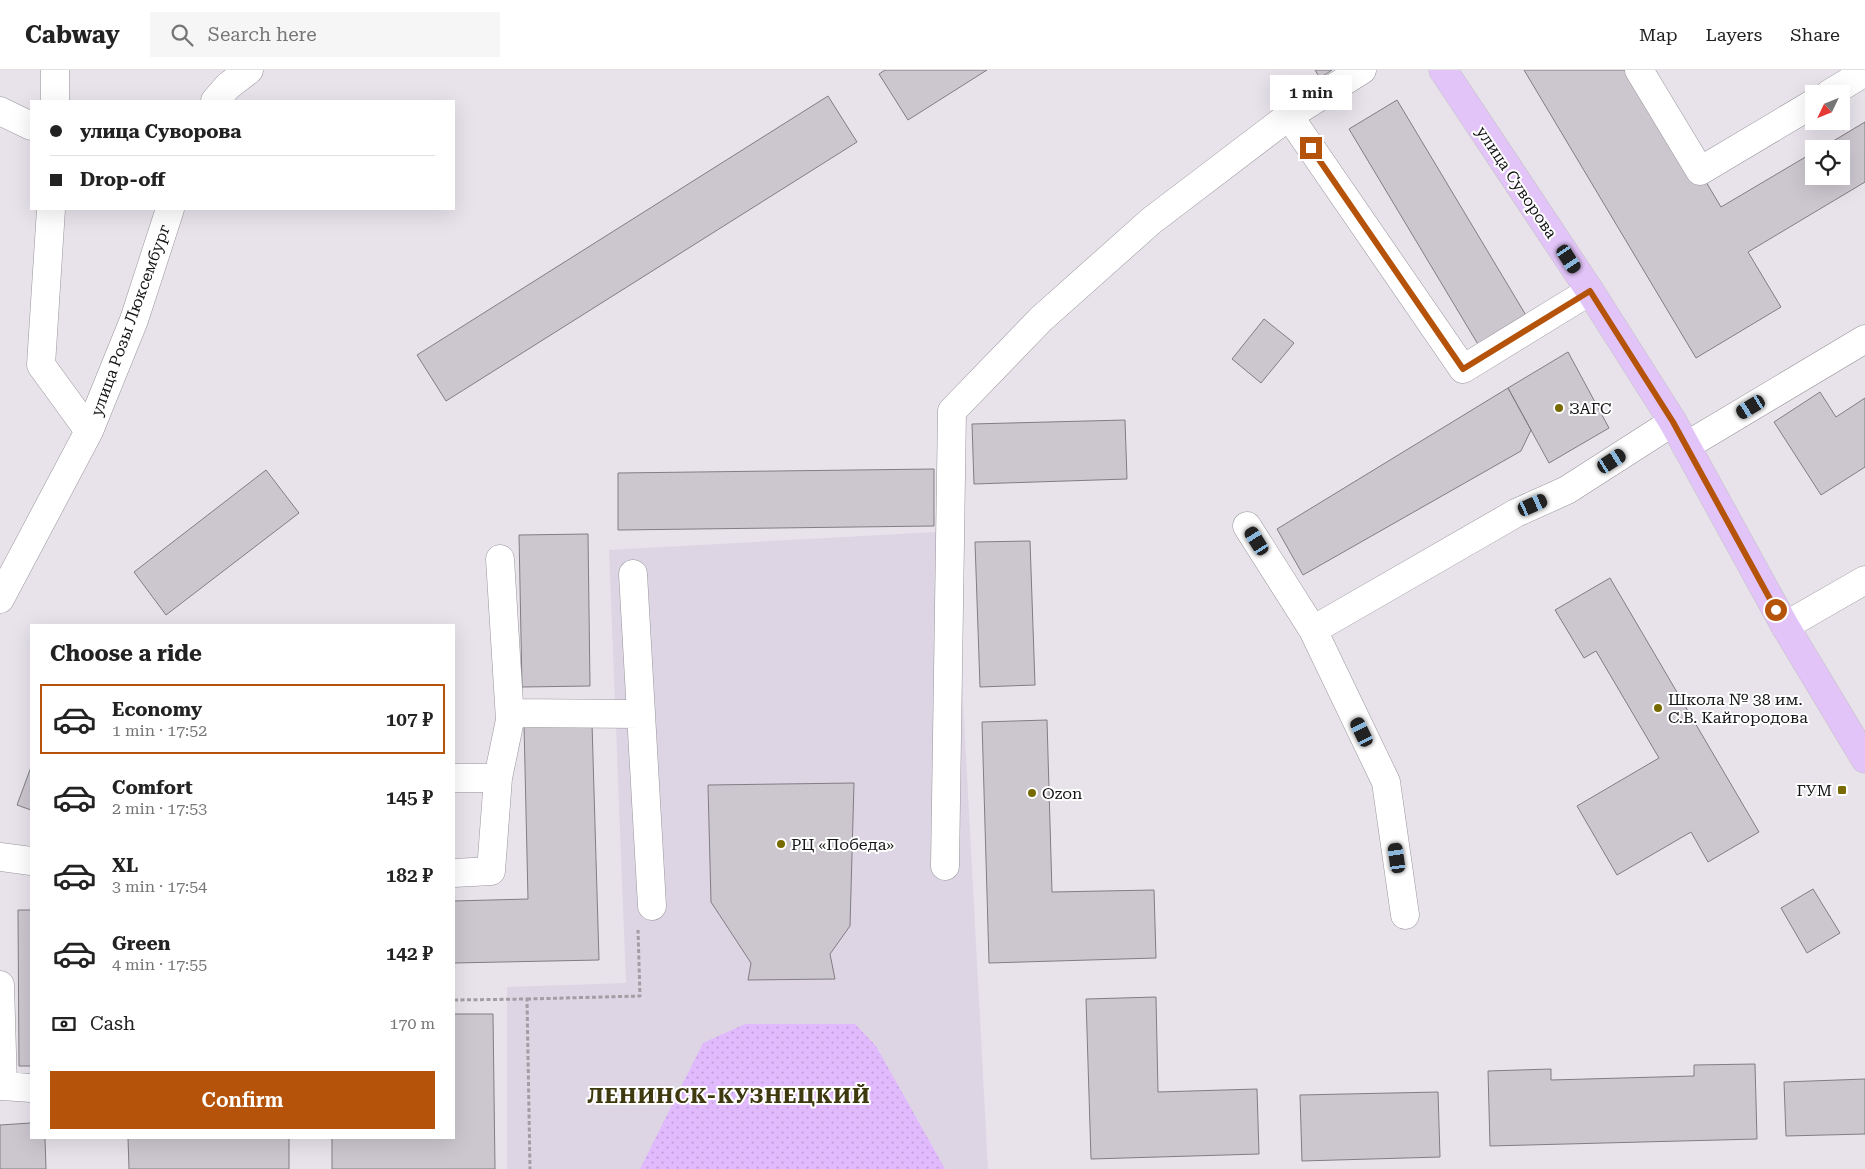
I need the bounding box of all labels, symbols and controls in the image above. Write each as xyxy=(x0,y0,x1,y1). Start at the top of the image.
search box xyxy=(150,12,500,57)
text: Cabway xyxy=(25,21,120,49)
icon: search xyxy=(168,21,196,49)
text: Search here xyxy=(208,23,317,46)
text: Map xyxy=(1639,24,1678,45)
text: Layers xyxy=(1706,24,1762,45)
text: Share xyxy=(1790,24,1840,45)
callout: 1 min xyxy=(1270,75,1352,110)
text: 1 min xyxy=(1289,83,1333,102)
north arrow xyxy=(1805,85,1850,130)
map controls xyxy=(1805,85,1850,185)
text: улица Суворова xyxy=(80,120,241,143)
street label: улица Суворова xyxy=(1472,123,1561,242)
route end xyxy=(1300,137,1322,159)
button: locate xyxy=(1805,140,1850,185)
text: Drop-off xyxy=(80,168,165,191)
street label: улица Розы Люксембург xyxy=(87,222,174,419)
car xyxy=(1554,242,1583,276)
car xyxy=(1734,393,1767,421)
place label: ЗАГС xyxy=(1569,399,1611,418)
marker: ЗАГС xyxy=(1553,402,1565,414)
car xyxy=(1595,447,1628,475)
car xyxy=(1516,492,1549,518)
car xyxy=(1242,524,1271,558)
route start xyxy=(1765,599,1787,621)
text: Choose a ride xyxy=(50,641,202,666)
place label: Школа № 38 им. С.В. Кайгородова xyxy=(1668,690,1808,727)
icon: car xyxy=(52,697,97,742)
text: Economy xyxy=(112,698,202,721)
marker: Школа № 38 им. С.В. Кайгородова xyxy=(1652,702,1664,714)
text: 107 ₽ xyxy=(386,708,433,731)
car xyxy=(1348,715,1375,749)
text: 1 min · 17:52 xyxy=(112,721,207,740)
icon: car xyxy=(52,775,97,820)
text: Comfort xyxy=(112,776,193,799)
place label: ГУМ xyxy=(1796,781,1832,800)
place label: Ozon xyxy=(1042,784,1082,803)
marker: ГУМ xyxy=(1836,784,1848,796)
text: 145 ₽ xyxy=(386,786,433,809)
marker: Ozon xyxy=(1026,787,1038,799)
text: 2 min · 17:53 xyxy=(112,799,207,818)
place label: РЦ «Победа» xyxy=(791,835,894,854)
marker: РЦ «Победа» xyxy=(775,838,787,850)
car xyxy=(1387,842,1406,874)
icon: car xyxy=(52,853,97,898)
text: XL xyxy=(112,854,138,877)
text: 182 ₽ xyxy=(386,864,433,887)
text: 3 min · 17:54 xyxy=(112,877,207,896)
icon: car xyxy=(52,931,97,976)
text: Green xyxy=(112,932,170,955)
text: 142 ₽ xyxy=(386,942,433,965)
text: 4 min · 17:55 xyxy=(112,955,207,974)
icon: cash xyxy=(50,1010,78,1038)
text: Cash xyxy=(90,1012,135,1035)
text: 170 m xyxy=(389,1014,435,1033)
button: Confirm xyxy=(50,1071,435,1129)
district label: ЛЕНИНСК-КУЗНЕЦКИЙ xyxy=(587,1084,871,1108)

